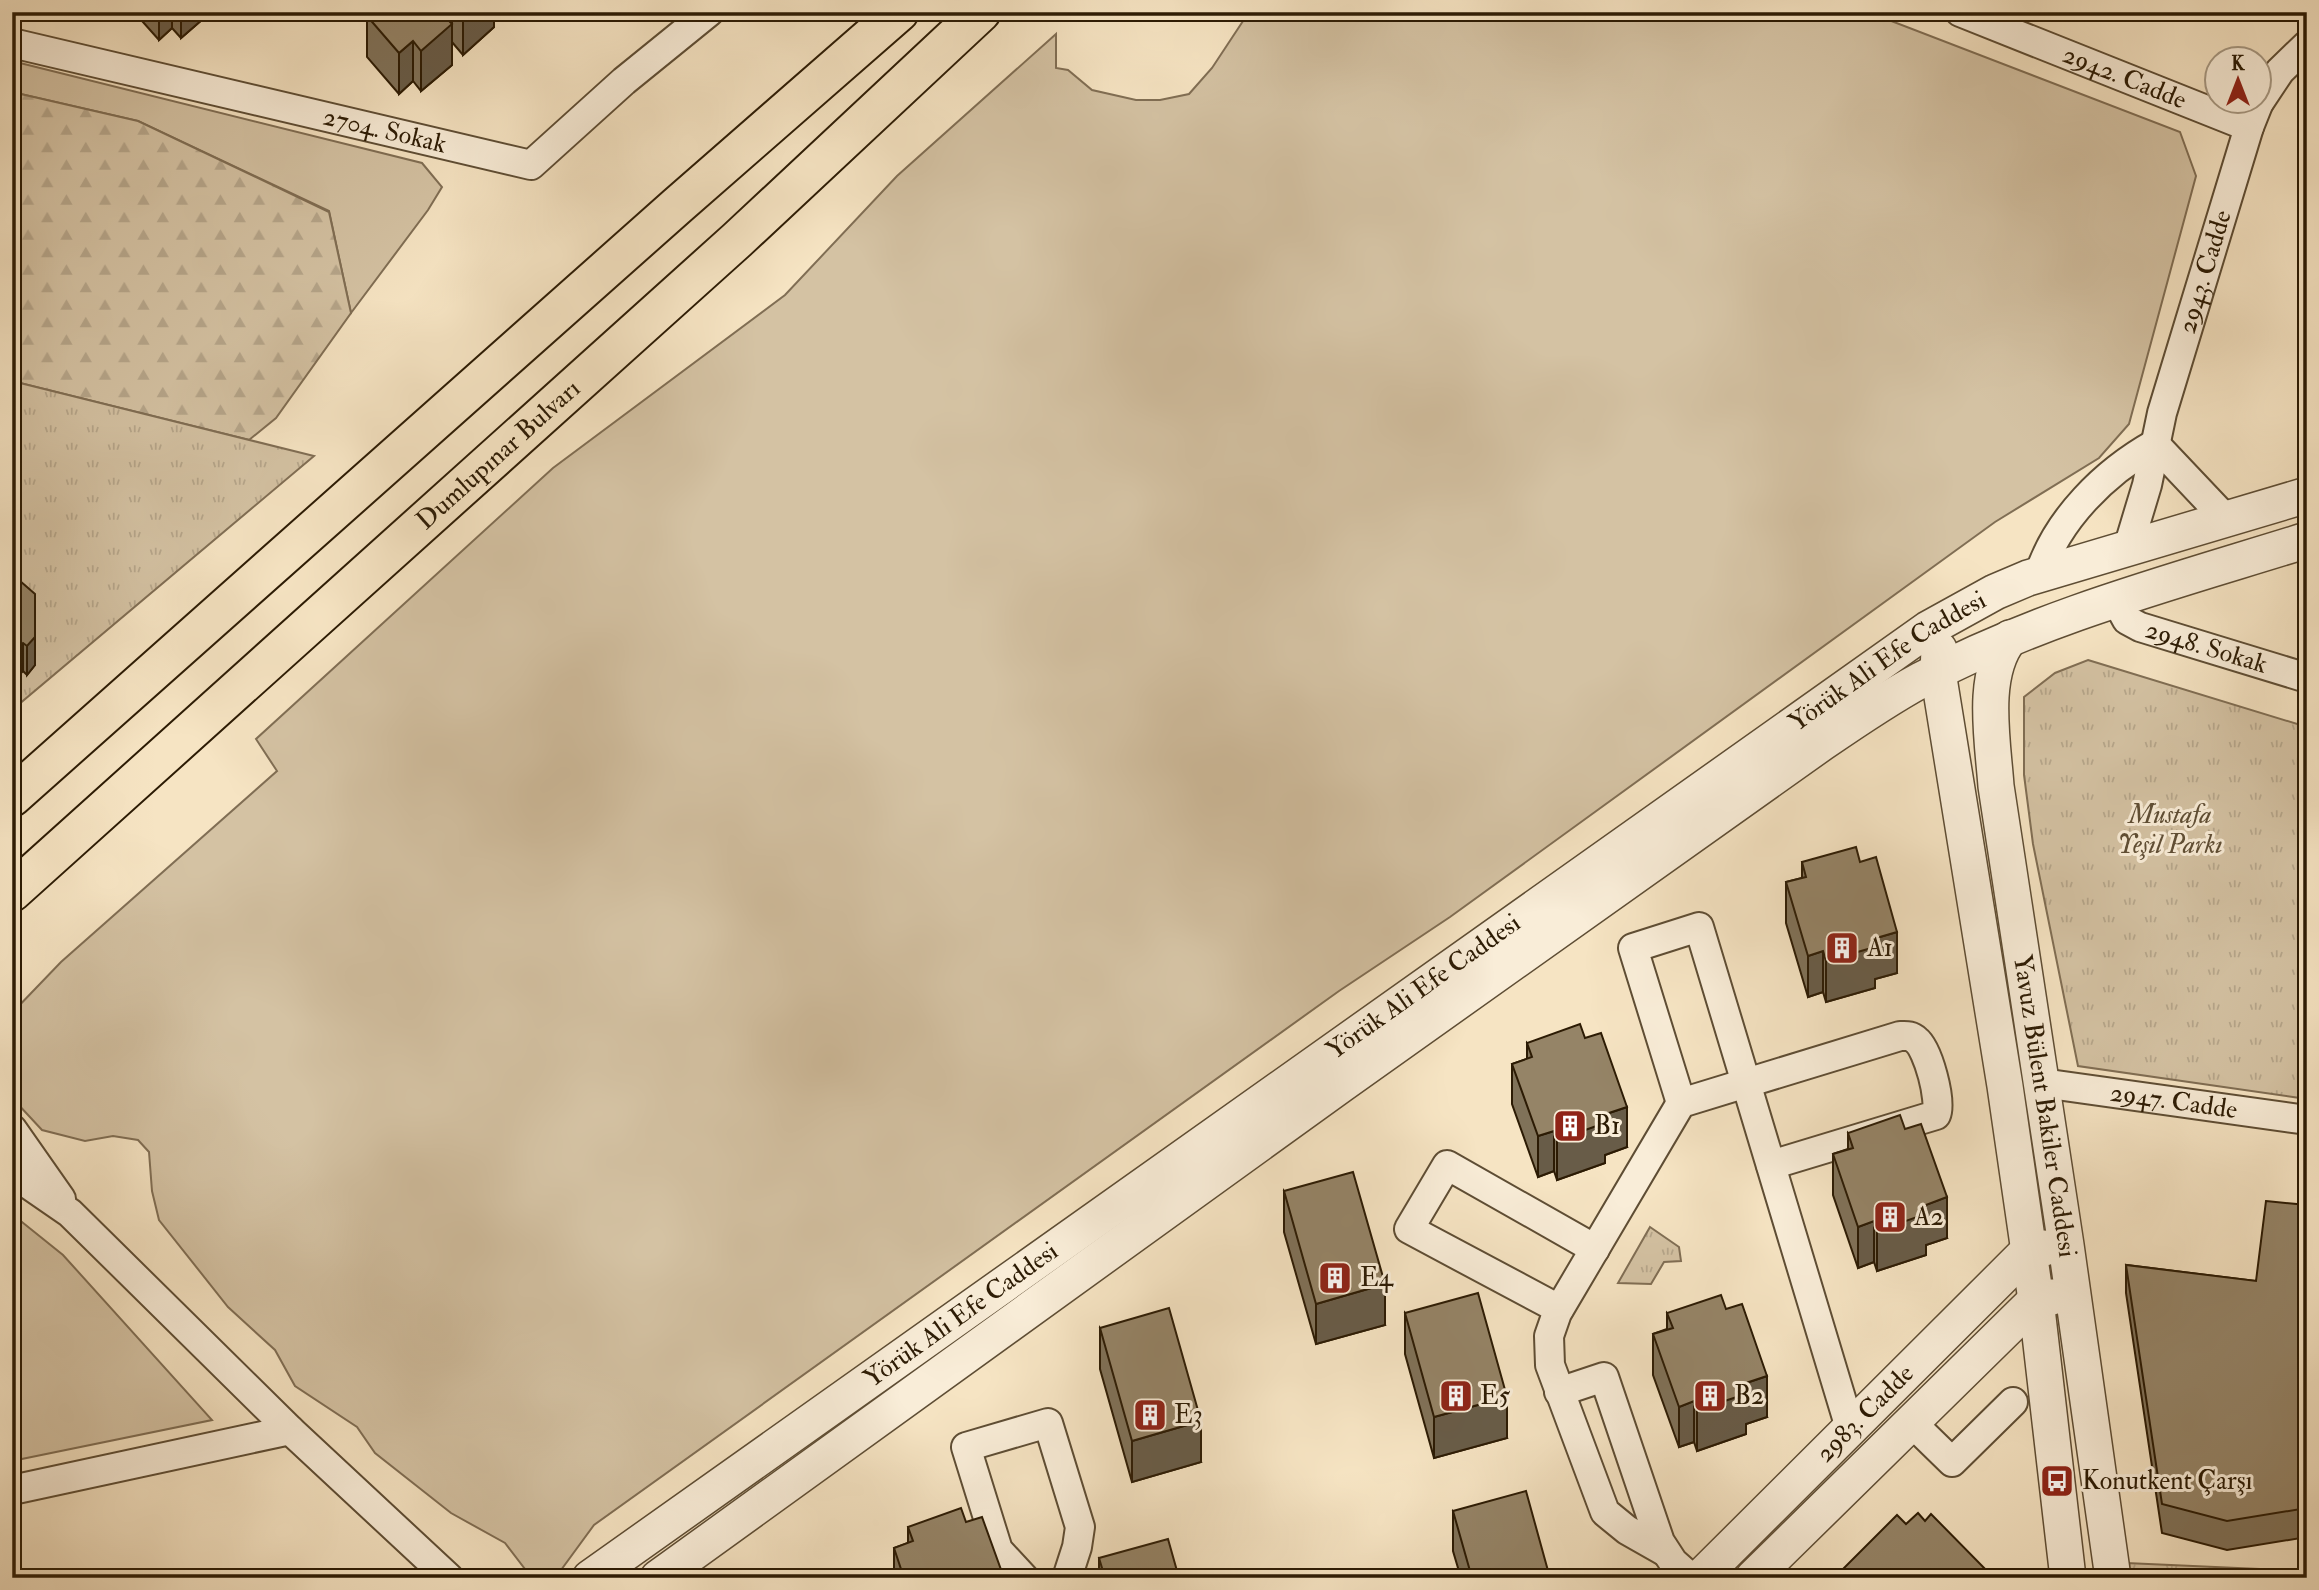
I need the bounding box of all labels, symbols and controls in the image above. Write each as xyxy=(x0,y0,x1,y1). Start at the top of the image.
street label: 2942. Cadde xyxy=(2058,38,2191,116)
north arrow xyxy=(2204,46,2274,116)
text: K xyxy=(2231,52,2245,76)
street label: 2704. Sokak xyxy=(320,101,450,161)
street label: 2943. Cadde xyxy=(2171,206,2239,337)
street label: Dumlupınar Bulvarı xyxy=(410,373,587,537)
street label: Yörük Ali Efe Caddesi xyxy=(1783,584,1992,738)
street label: 2948. Sokak xyxy=(2142,614,2272,681)
park label: Mustafa Yeşil Parkı xyxy=(2118,799,2222,861)
street label: Yörük Ali Efe Caddesi xyxy=(1320,907,1527,1066)
building icon: A1 xyxy=(1823,929,1861,967)
place label: A1 xyxy=(1866,932,1893,964)
street label: Yavuz Bülent Bakiler Caddesi xyxy=(2006,953,2084,1259)
street label: 2947. Cadde xyxy=(2108,1077,2239,1126)
building icon: B1 xyxy=(1551,1107,1589,1145)
place label: B1 xyxy=(1594,1110,1620,1142)
building icon: A2 xyxy=(1871,1198,1909,1236)
place label: A2 xyxy=(1913,1201,1944,1233)
street label: Yörük Ali Efe Caddesi xyxy=(858,1235,1064,1394)
building icon: E4 xyxy=(1316,1259,1354,1297)
place label: E4 xyxy=(1360,1262,1394,1294)
street label: 2983. Cadde xyxy=(1809,1358,1921,1469)
building icon: E5 xyxy=(1437,1377,1475,1415)
building icon: B2 xyxy=(1691,1377,1729,1415)
place label: E5 xyxy=(1480,1380,1511,1412)
place label: B2 xyxy=(1734,1380,1764,1412)
building icon: E3 xyxy=(1131,1396,1169,1434)
place label: E3 xyxy=(1174,1399,1203,1431)
bus stop icon: Konutkent Çarşı xyxy=(2038,1462,2076,1500)
place label: Konutkent Çarşı xyxy=(2082,1465,2253,1497)

